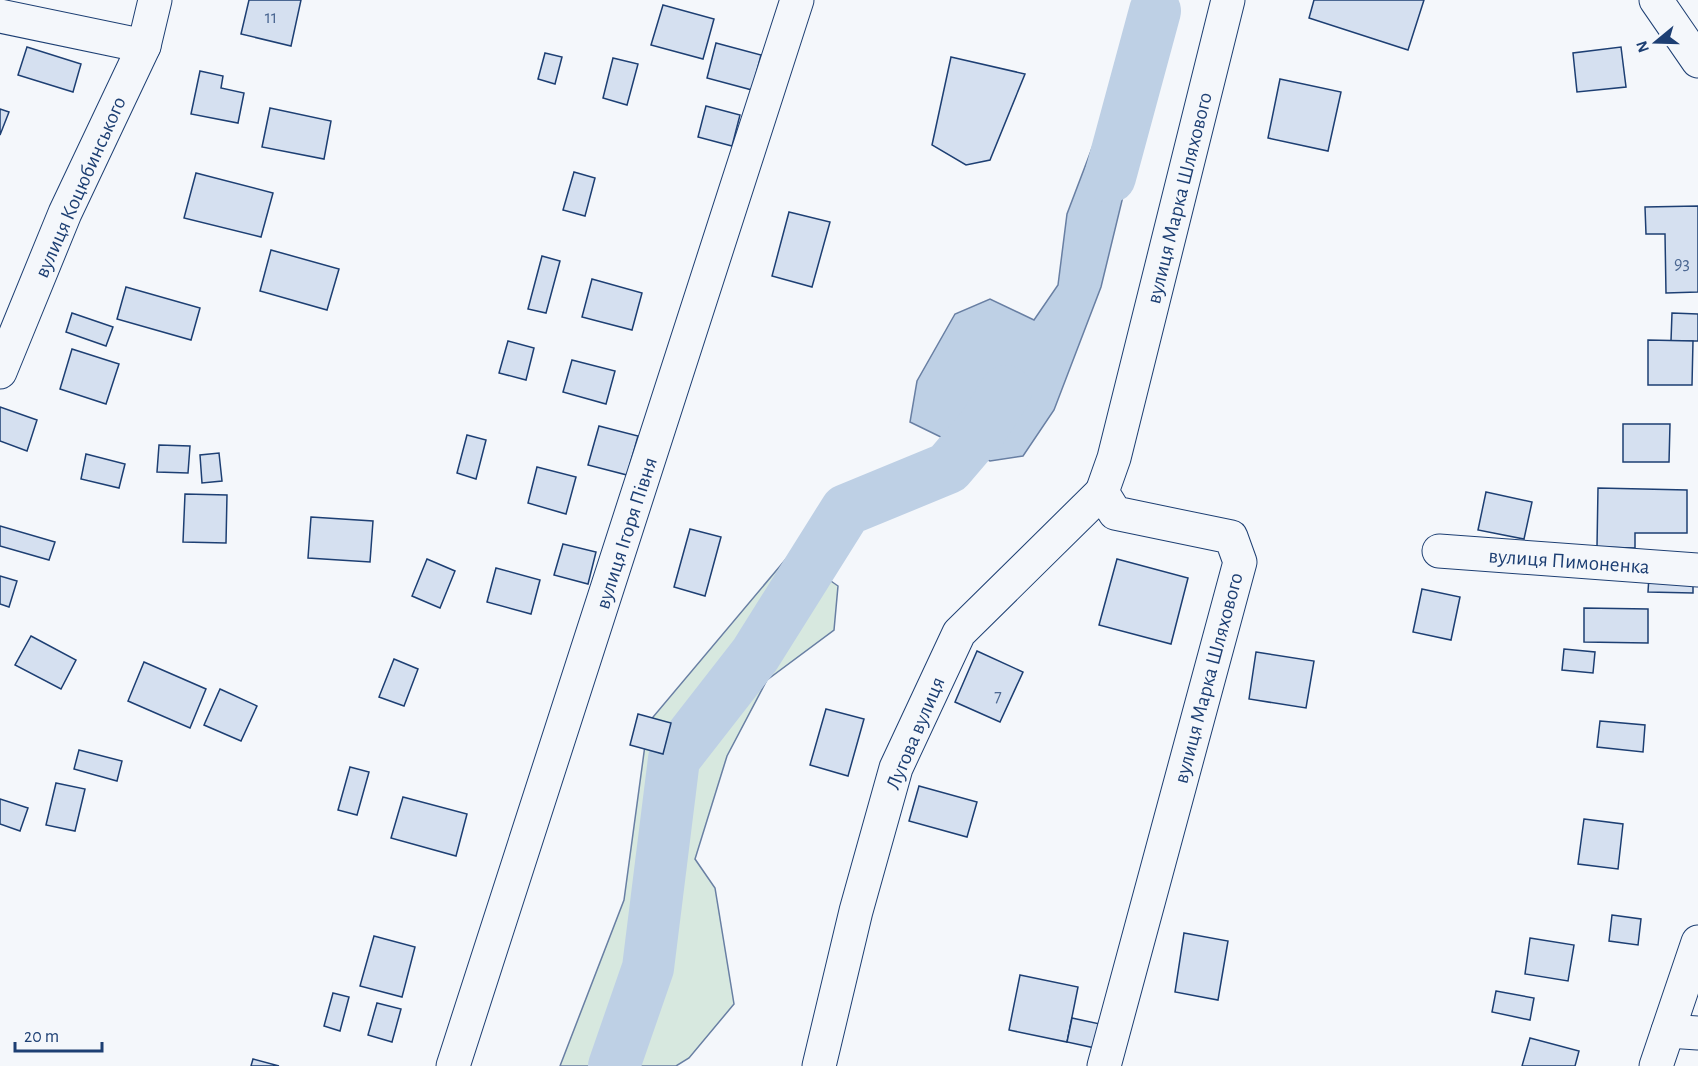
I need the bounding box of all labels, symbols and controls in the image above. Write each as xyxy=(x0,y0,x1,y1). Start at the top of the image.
house number: 11 xyxy=(265,9,277,27)
north arrow xyxy=(1626,12,1686,72)
text: N xyxy=(1633,39,1652,54)
street label: вулиця Марка Шляхового xyxy=(1143,90,1216,306)
street label: вулиця Коцюбинського xyxy=(31,93,130,281)
house number: 93 xyxy=(1674,255,1690,273)
street label: вулиця Ігоря Півня xyxy=(592,455,661,612)
street label: вулиця Пимоненка xyxy=(1488,545,1651,578)
street label: вулиця Марка Шляхового xyxy=(1170,571,1247,786)
street label: Лугова вулиця xyxy=(882,674,949,793)
house number: 7 xyxy=(994,688,1002,706)
scale bar xyxy=(15,1015,102,1053)
text: 20 m xyxy=(24,1028,59,1046)

